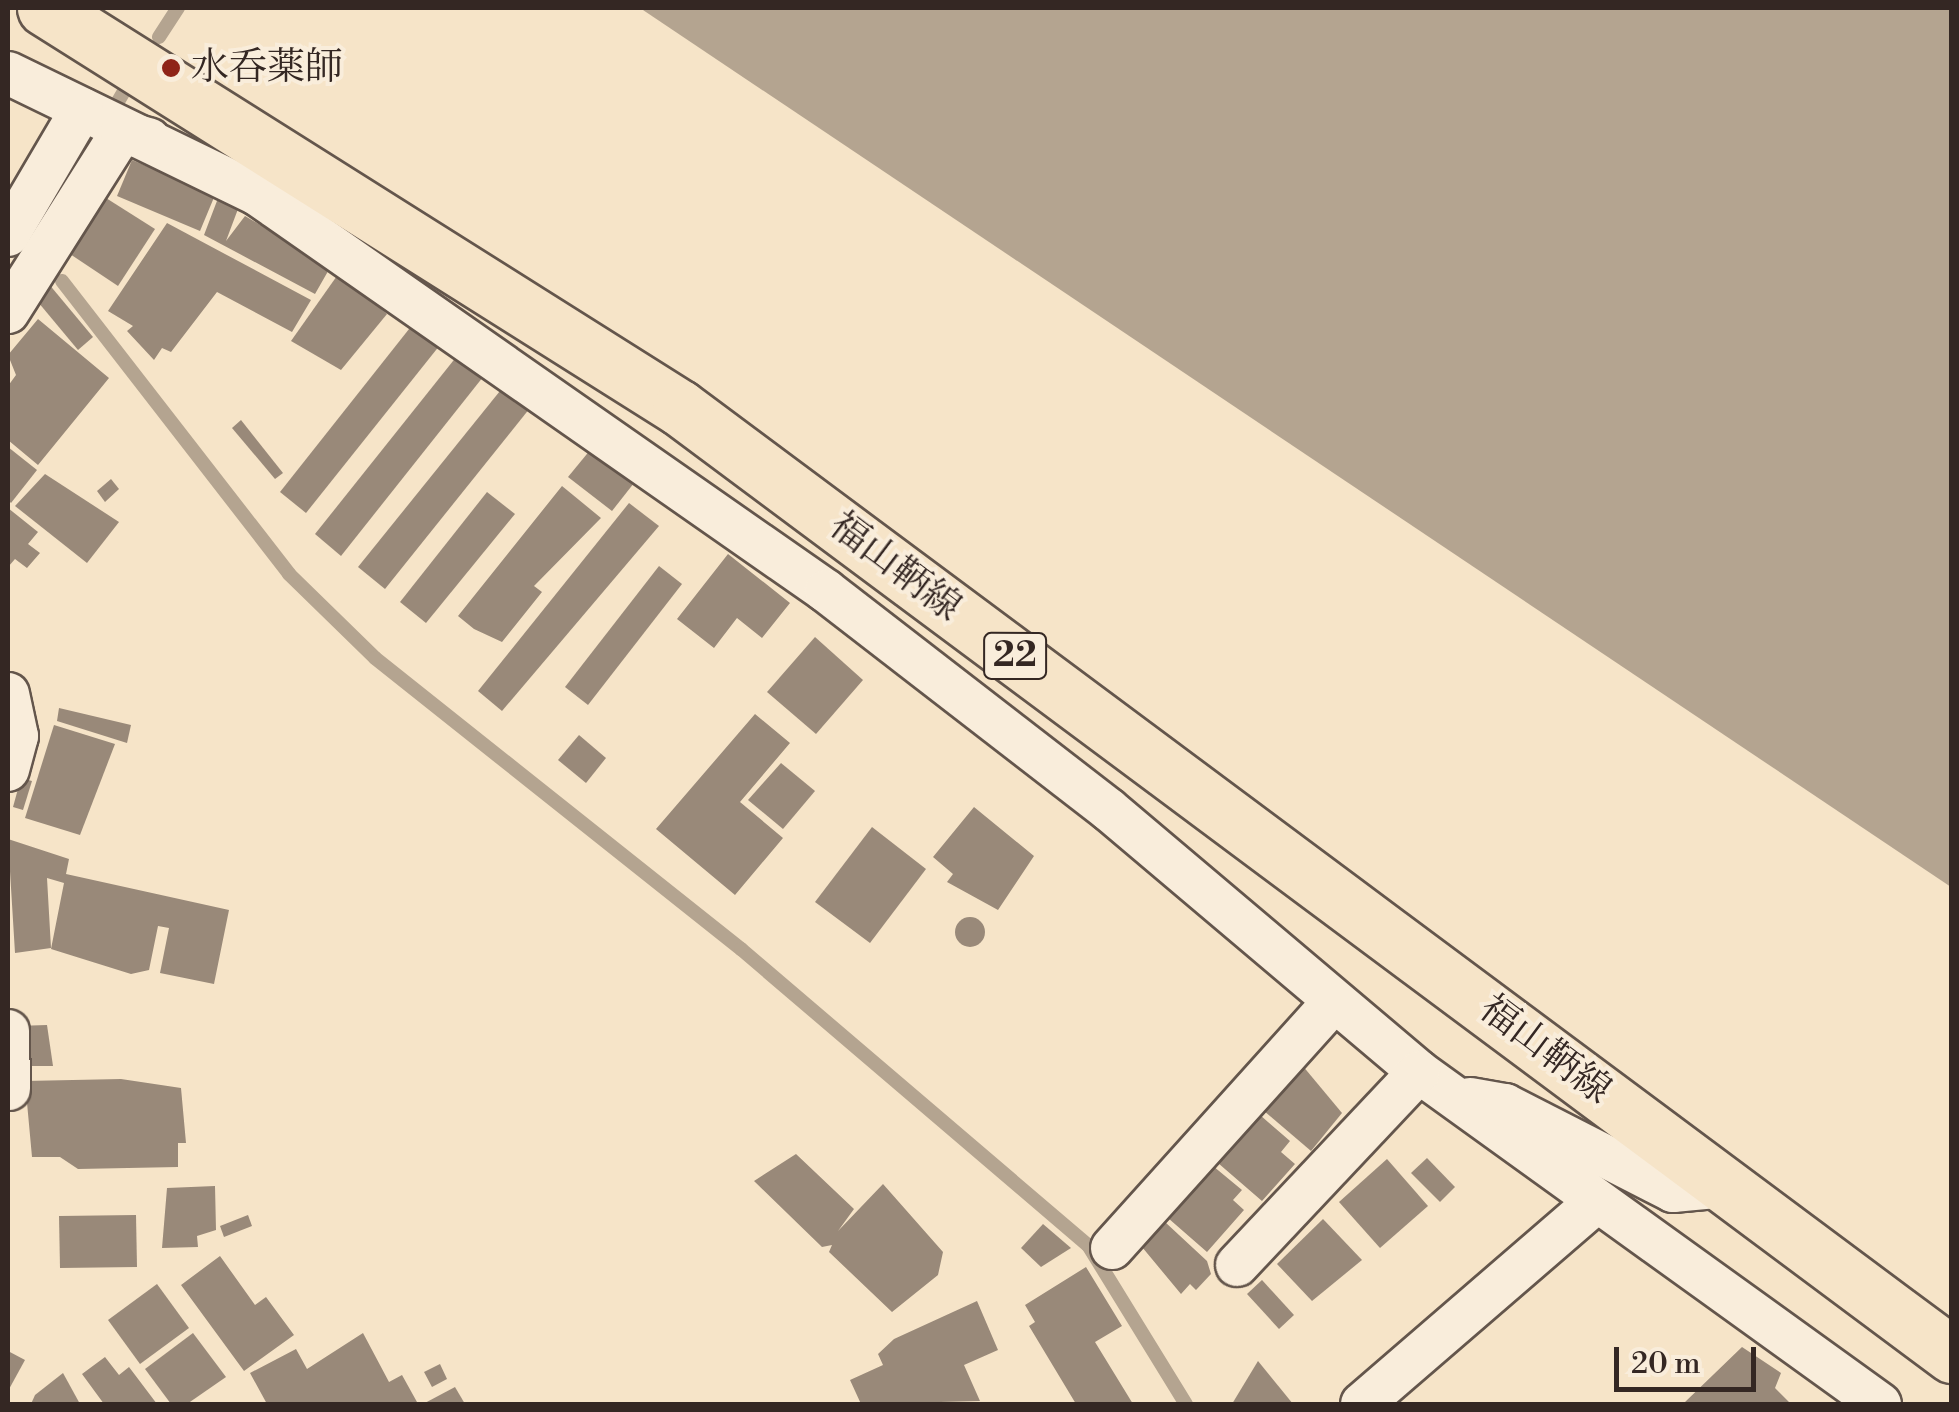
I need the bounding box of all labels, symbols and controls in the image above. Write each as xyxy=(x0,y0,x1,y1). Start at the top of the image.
place label: 水呑薬師 xyxy=(191,45,343,91)
marker: 水呑薬師 xyxy=(160,57,182,79)
street label: 福山鞆線 xyxy=(821,503,969,631)
road number: 22 xyxy=(982,626,1048,686)
street label: 福山鞆線 xyxy=(1471,986,1619,1114)
scale bar xyxy=(1619,1327,1762,1389)
text: 20 m xyxy=(1631,1345,1700,1383)

